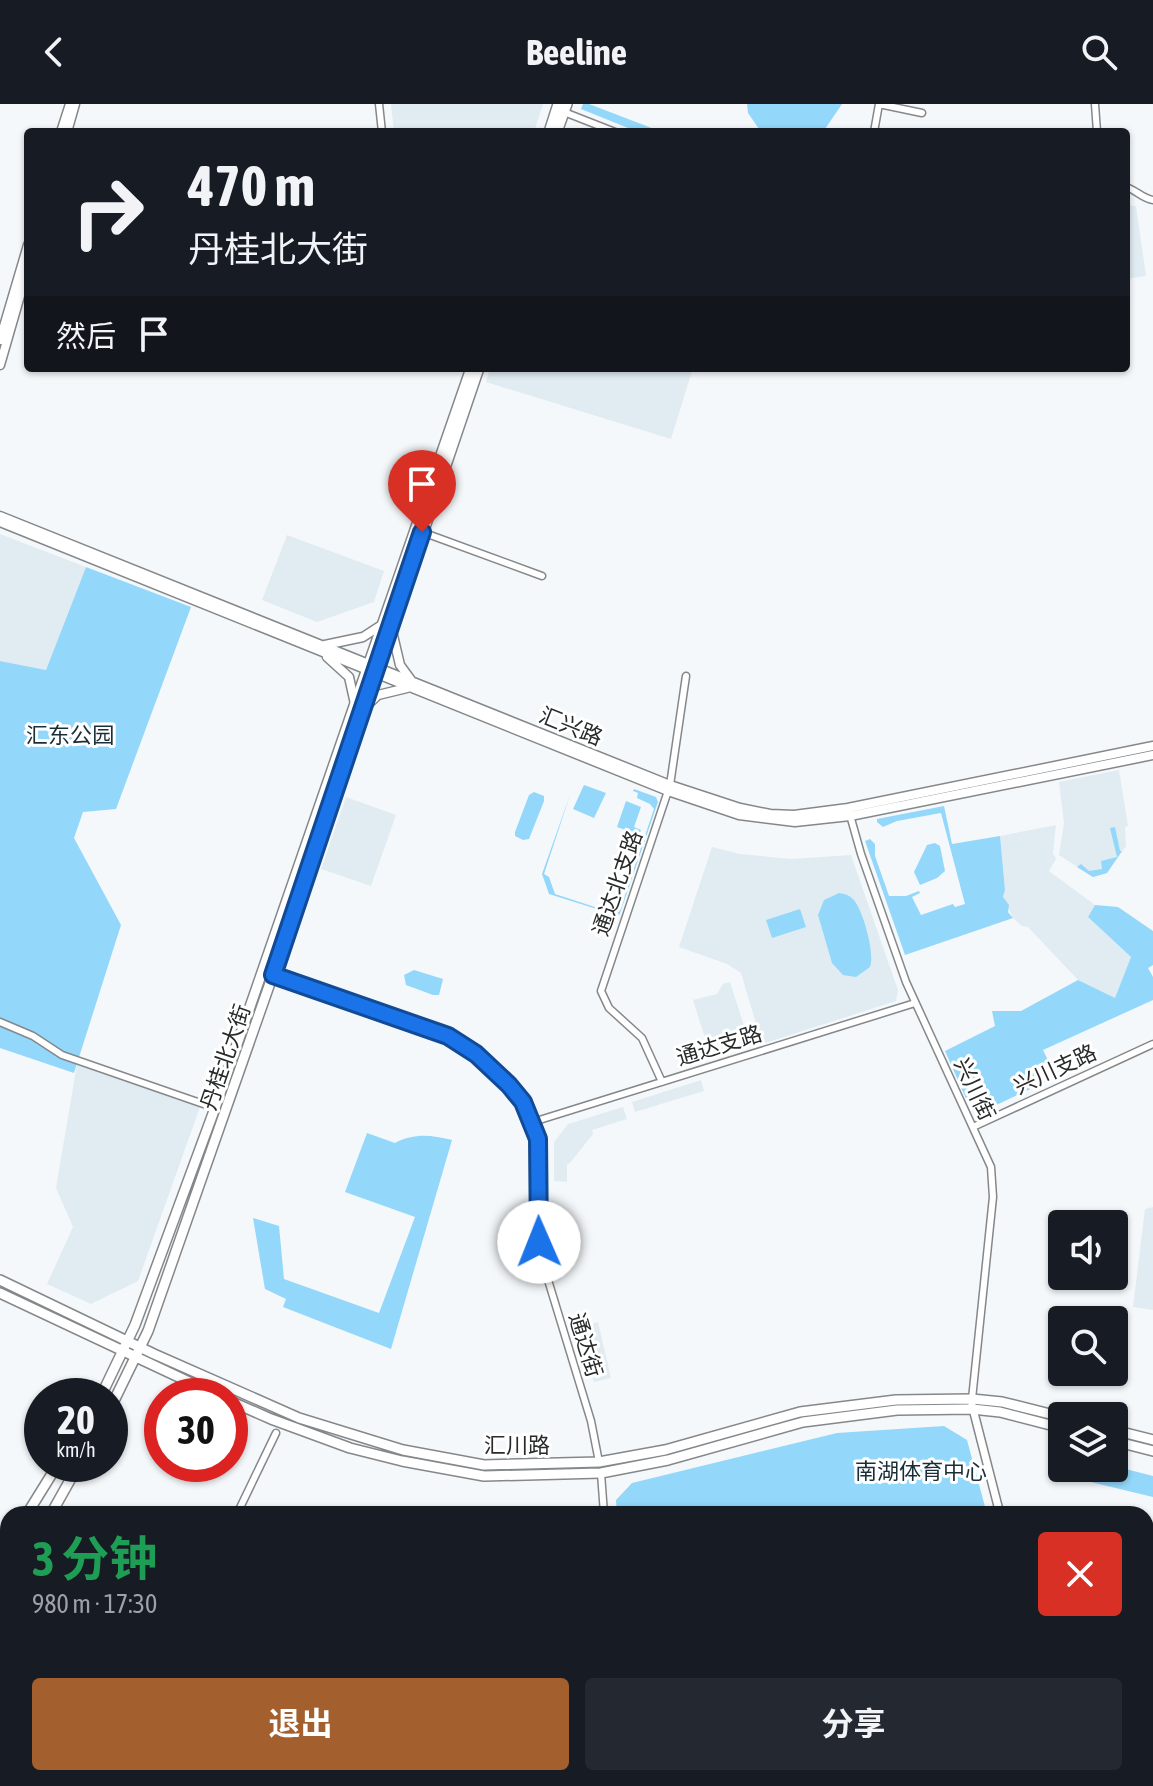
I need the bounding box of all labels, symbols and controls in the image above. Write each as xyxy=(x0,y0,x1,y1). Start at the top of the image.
icon: back xyxy=(32,30,76,74)
icon: search xyxy=(1077,30,1121,74)
text: Beeline xyxy=(526,31,627,73)
text: 470 m xyxy=(188,154,315,218)
icon: right xyxy=(56,160,160,264)
text: 丹桂北大街 xyxy=(188,228,368,270)
icon: arrive xyxy=(132,312,176,356)
text: 然后 xyxy=(56,319,116,353)
pin xyxy=(388,450,456,532)
icon: arrive xyxy=(400,462,444,506)
street label: 汇兴路 xyxy=(536,702,606,750)
park label: 汇东公园 xyxy=(26,722,114,748)
street label: 通达北支路 xyxy=(587,827,647,939)
street label: 丹桂北大街 xyxy=(195,1001,255,1113)
street label: 通达支路 xyxy=(673,1020,765,1070)
street label: 兴川支路 xyxy=(1010,1039,1100,1099)
street label: 兴川街 xyxy=(949,1054,1001,1124)
position arrow xyxy=(497,1200,581,1284)
map controls xyxy=(1048,1210,1128,1482)
button: sound xyxy=(1048,1210,1128,1290)
button: search xyxy=(1048,1306,1128,1386)
street label: 通达街 xyxy=(564,1310,608,1380)
speed limit sign: 30 xyxy=(144,1378,248,1482)
text: 20 xyxy=(57,1397,95,1442)
button: layers xyxy=(1048,1402,1128,1482)
street label: 汇川路 xyxy=(484,1432,550,1458)
text: km/h xyxy=(56,1438,96,1461)
park label: 南湖体育中心 xyxy=(855,1458,987,1484)
text: 3 分钟 xyxy=(32,1531,157,1586)
button: close xyxy=(1038,1532,1122,1616)
text: 980 m · 17:30 xyxy=(32,1589,157,1619)
button: 退出 xyxy=(32,1678,569,1770)
button: 分享 xyxy=(585,1678,1122,1770)

